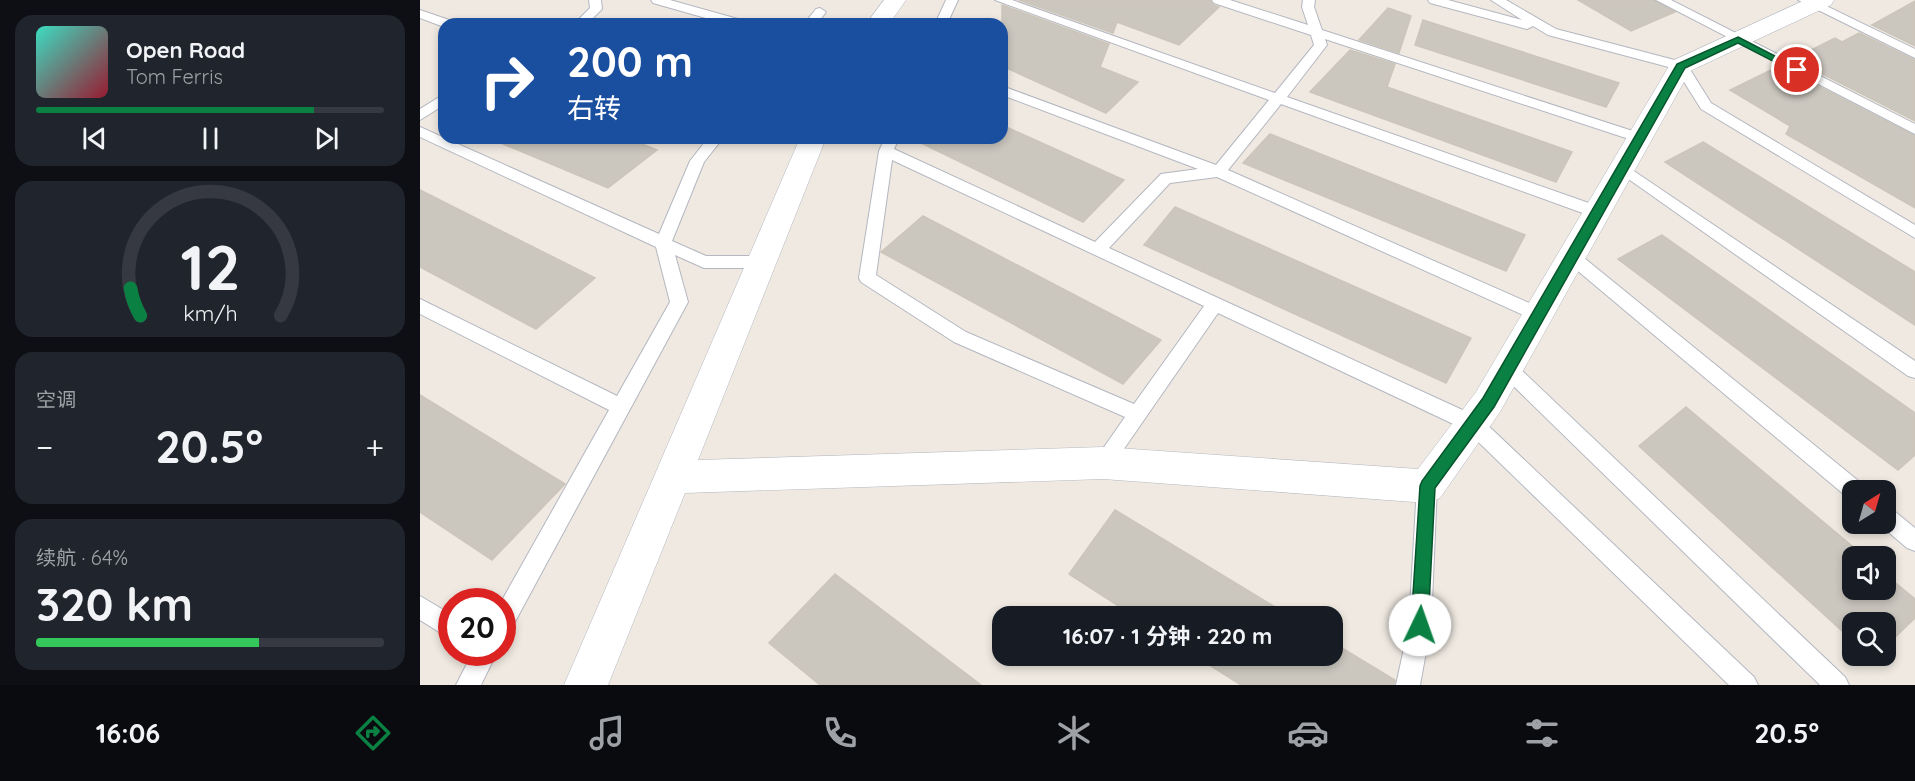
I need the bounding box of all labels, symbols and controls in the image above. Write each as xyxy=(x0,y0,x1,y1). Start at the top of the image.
text: 200 m xyxy=(567,35,693,88)
text: Open Road xyxy=(126,36,245,64)
icon: right xyxy=(468,42,546,120)
pin xyxy=(1771,44,1822,95)
icon: arrive xyxy=(1780,53,1813,86)
text: Tom Ferris xyxy=(126,64,223,89)
text: 右转 xyxy=(567,91,621,125)
icon: previous xyxy=(78,122,111,155)
icon: pause xyxy=(194,122,227,155)
icon: next xyxy=(310,122,343,155)
text: 12 xyxy=(180,229,240,307)
text: km/h xyxy=(183,301,237,327)
text: 空调 xyxy=(36,387,76,412)
text: 20.5° xyxy=(155,418,263,474)
text: − xyxy=(36,426,53,467)
text: + xyxy=(365,426,384,467)
north arrow xyxy=(1842,480,1896,534)
map controls xyxy=(1842,480,1896,666)
text: 续航 · 64% xyxy=(36,545,128,570)
button: sound xyxy=(1842,546,1896,600)
text: 320 km xyxy=(36,576,193,632)
speed limit sign: 20 xyxy=(438,588,516,666)
position arrow xyxy=(1388,593,1452,657)
button: search xyxy=(1842,612,1896,666)
text: 16:07 · 1 分钟 · 220 m xyxy=(1063,622,1272,650)
icon: directions xyxy=(352,712,394,754)
icon: music xyxy=(586,712,628,754)
icon: phone xyxy=(819,712,861,754)
icon: climate xyxy=(1053,712,1095,754)
icon: car xyxy=(1287,712,1329,754)
icon: filters xyxy=(1521,712,1563,754)
text: 16:06 xyxy=(96,716,160,750)
text: 20.5° xyxy=(1754,716,1819,750)

